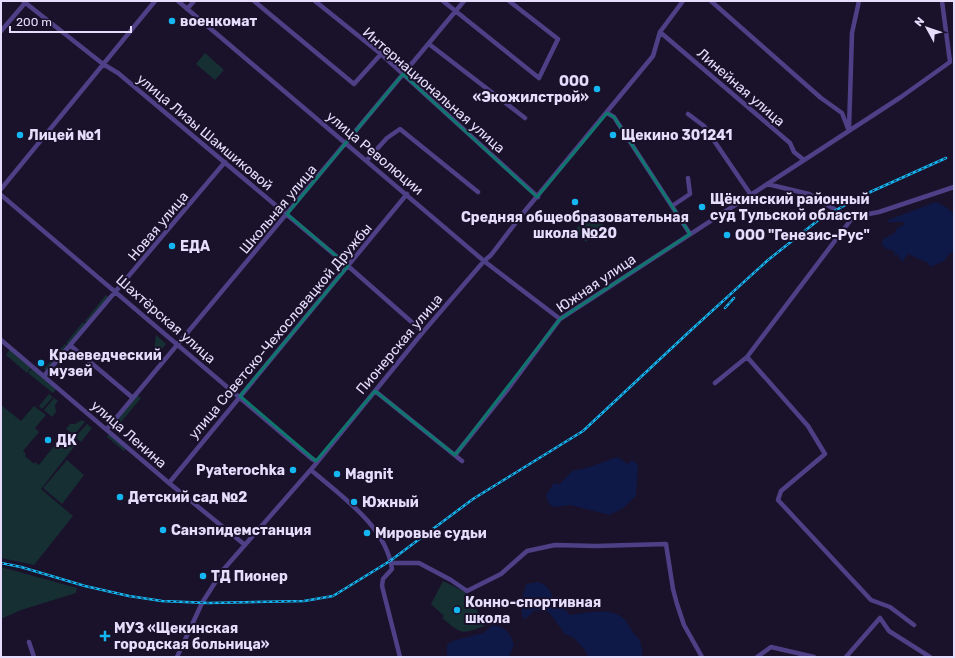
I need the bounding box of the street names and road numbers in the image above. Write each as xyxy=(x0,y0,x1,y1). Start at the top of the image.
street label: Интернациональная улица xyxy=(359,24,508,157)
street label: Линейная улица xyxy=(693,45,788,130)
street label: улица Лизы Шамшиковой xyxy=(133,70,276,194)
street label: улица Революции xyxy=(323,108,427,199)
street label: Школьная улица xyxy=(236,161,321,257)
street label: Новая улица xyxy=(125,188,192,264)
street label: улица Советско-Чехословацкой Дружбы xyxy=(185,220,376,443)
street label: Южная улица xyxy=(553,251,639,316)
street label: Шахтёрская улица xyxy=(112,272,219,367)
street label: Пионерская улица xyxy=(353,291,446,398)
street label: улица Ленина xyxy=(87,397,170,472)

